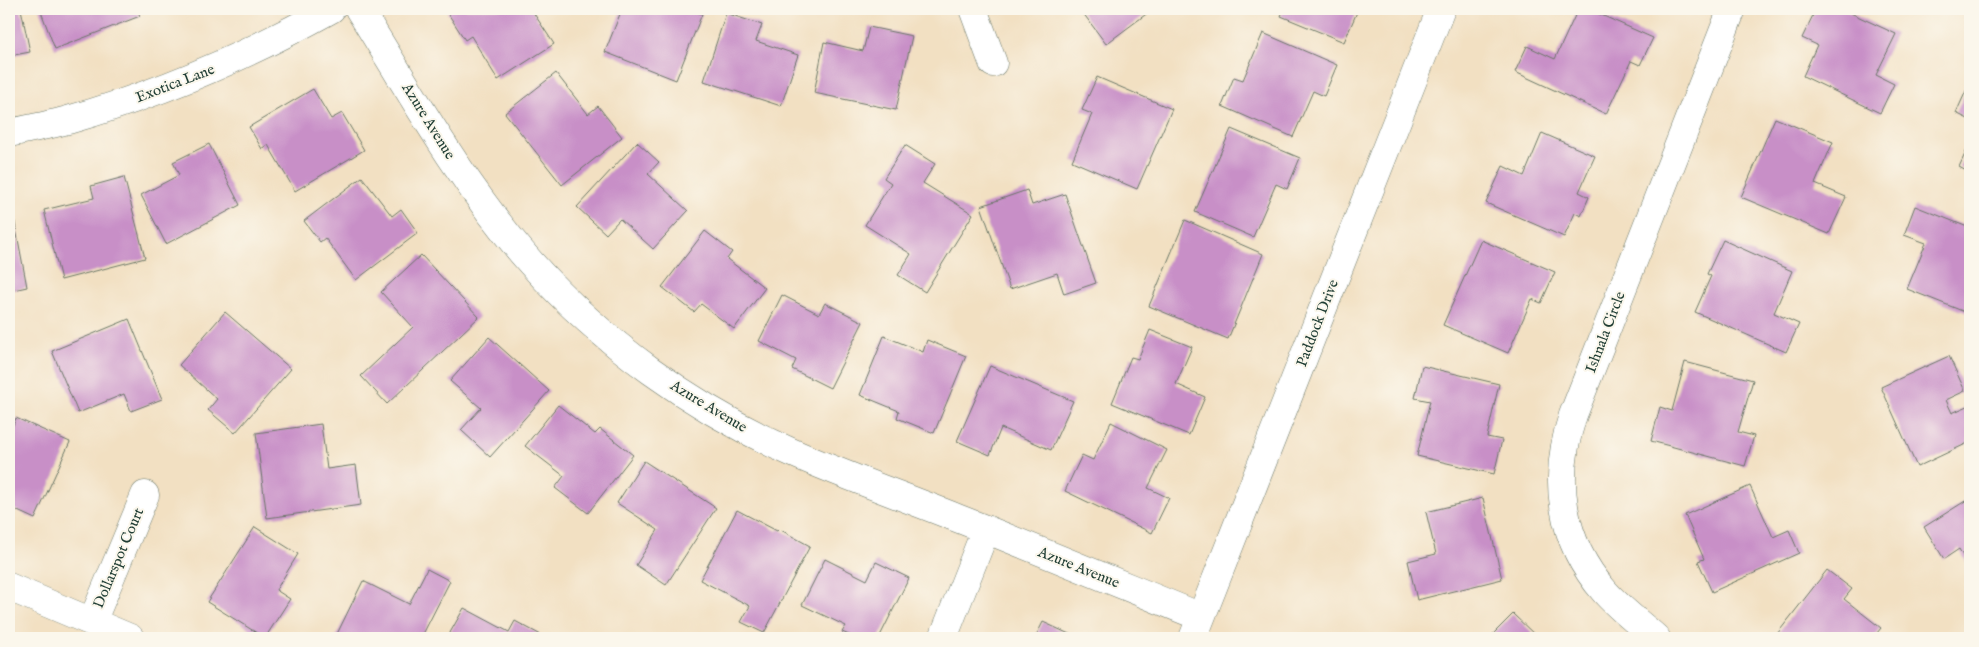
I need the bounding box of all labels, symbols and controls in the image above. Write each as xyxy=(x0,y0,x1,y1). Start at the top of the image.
street label: Exotica Lane xyxy=(133,60,217,107)
street label: Azure Avenue xyxy=(397,79,460,163)
street label: Paddock Drive xyxy=(1292,277,1343,369)
street label: Ishnala Circle xyxy=(1581,289,1630,376)
street label: Azure Avenue xyxy=(666,376,751,437)
street label: Dollarspot Court xyxy=(89,505,148,611)
street label: Azure Avenue xyxy=(1034,542,1123,592)

